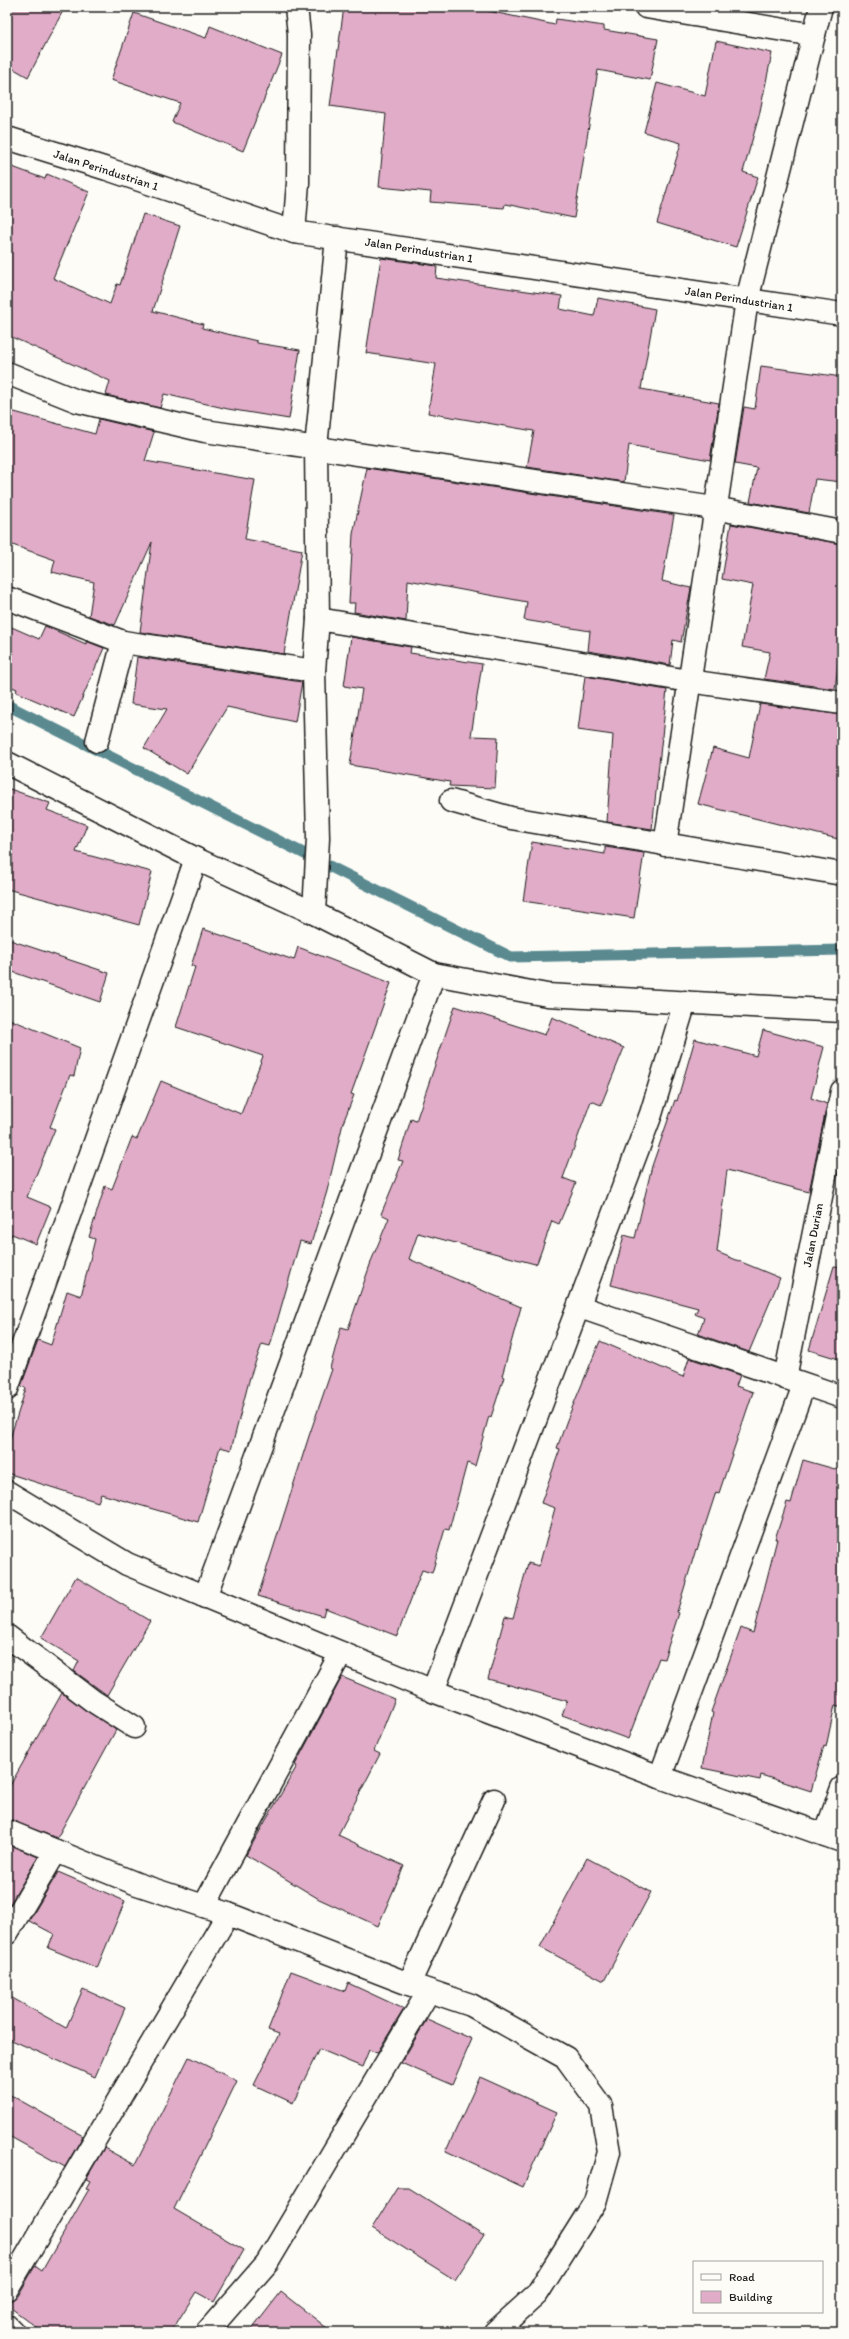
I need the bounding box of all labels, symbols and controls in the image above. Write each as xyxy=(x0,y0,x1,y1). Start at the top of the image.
street label: Jalan Perindustrian 1 xyxy=(52,146,161,194)
street label: Jalan Perindustrian 1 xyxy=(364,235,474,266)
street label: Jalan Perindustrian 1 xyxy=(684,284,794,315)
street label: Jalan Durian xyxy=(800,1202,826,1268)
legend xyxy=(693,2261,823,2313)
text: Road xyxy=(729,2270,755,2284)
text: Building xyxy=(729,2290,773,2304)

